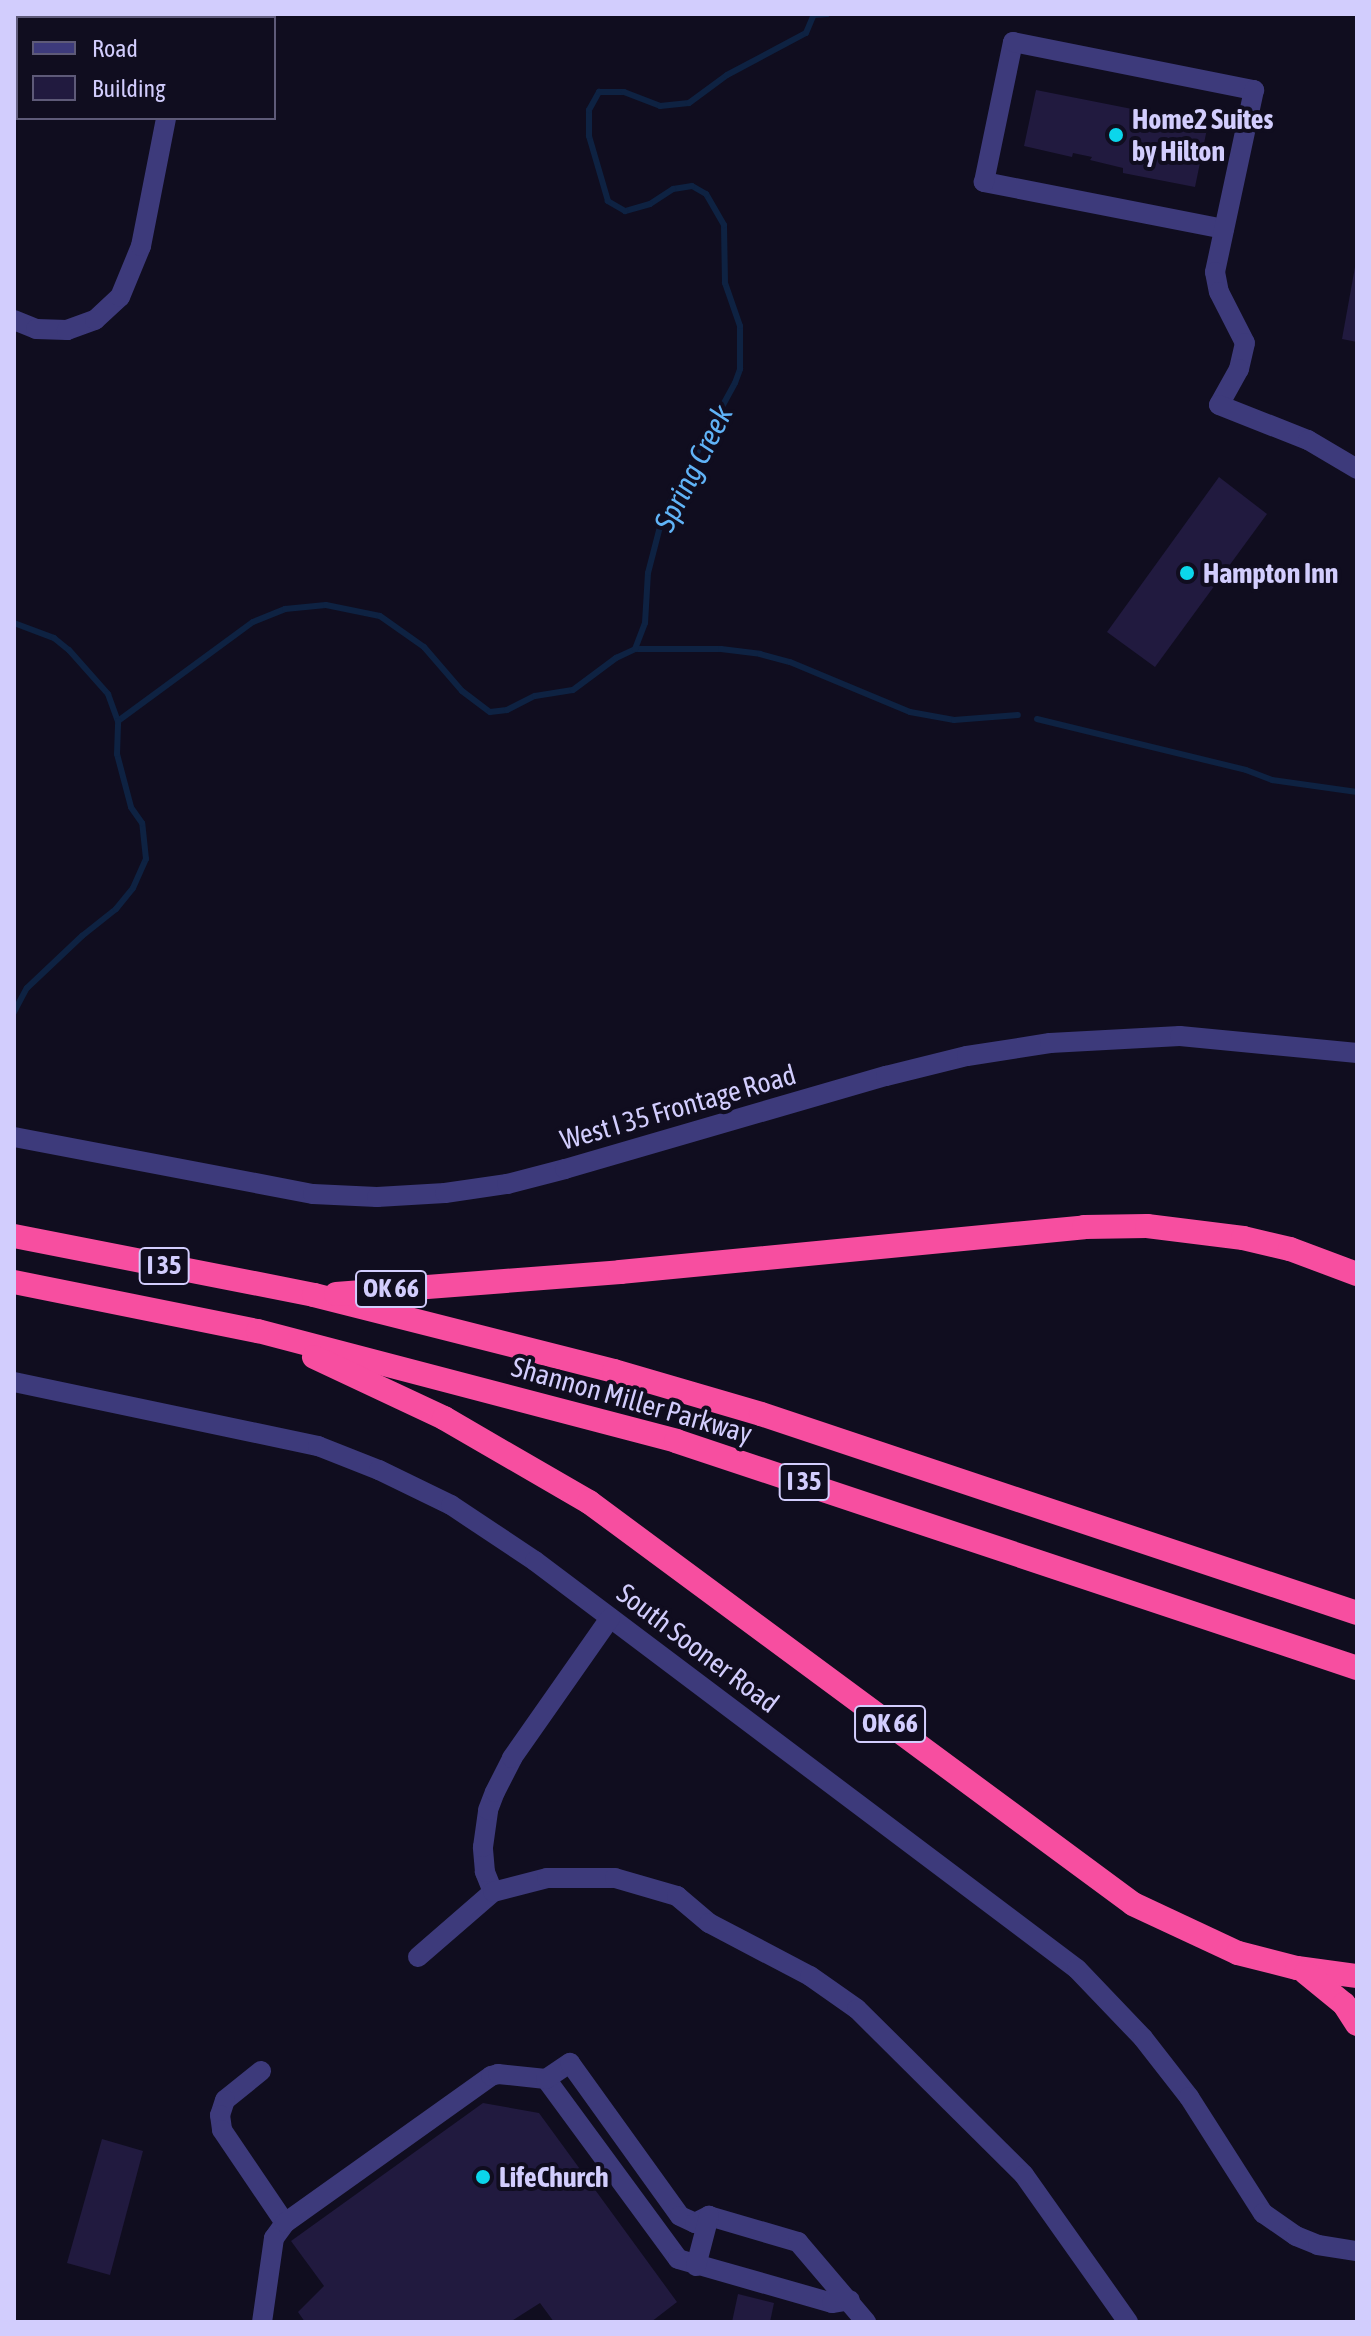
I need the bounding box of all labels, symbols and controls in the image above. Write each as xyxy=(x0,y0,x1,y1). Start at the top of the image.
legend xyxy=(16,16,276,120)
text: Road xyxy=(92,35,138,62)
text: Building xyxy=(92,75,165,102)
place label: Home2 Suites by Hilton xyxy=(1132,102,1273,168)
marker: Home2 Suites by Hilton xyxy=(1107,126,1125,144)
water label: Spring Creek xyxy=(646,399,740,537)
place label: Hampton Inn xyxy=(1203,556,1338,590)
marker: Hampton Inn xyxy=(1178,564,1196,582)
street label: West I 35 Frontage Road xyxy=(556,1057,800,1157)
road number: I 35 xyxy=(138,1244,190,1288)
road number: OK 66 xyxy=(355,1267,427,1311)
street label: Shannon Miller Parkway xyxy=(508,1350,756,1450)
road number: I 35 xyxy=(778,1460,830,1504)
street label: South Sooner Road xyxy=(610,1576,786,1720)
road number: OK 66 xyxy=(854,1702,926,1746)
place label: LifeChurch xyxy=(499,2160,609,2194)
marker: LifeChurch xyxy=(474,2168,492,2186)

